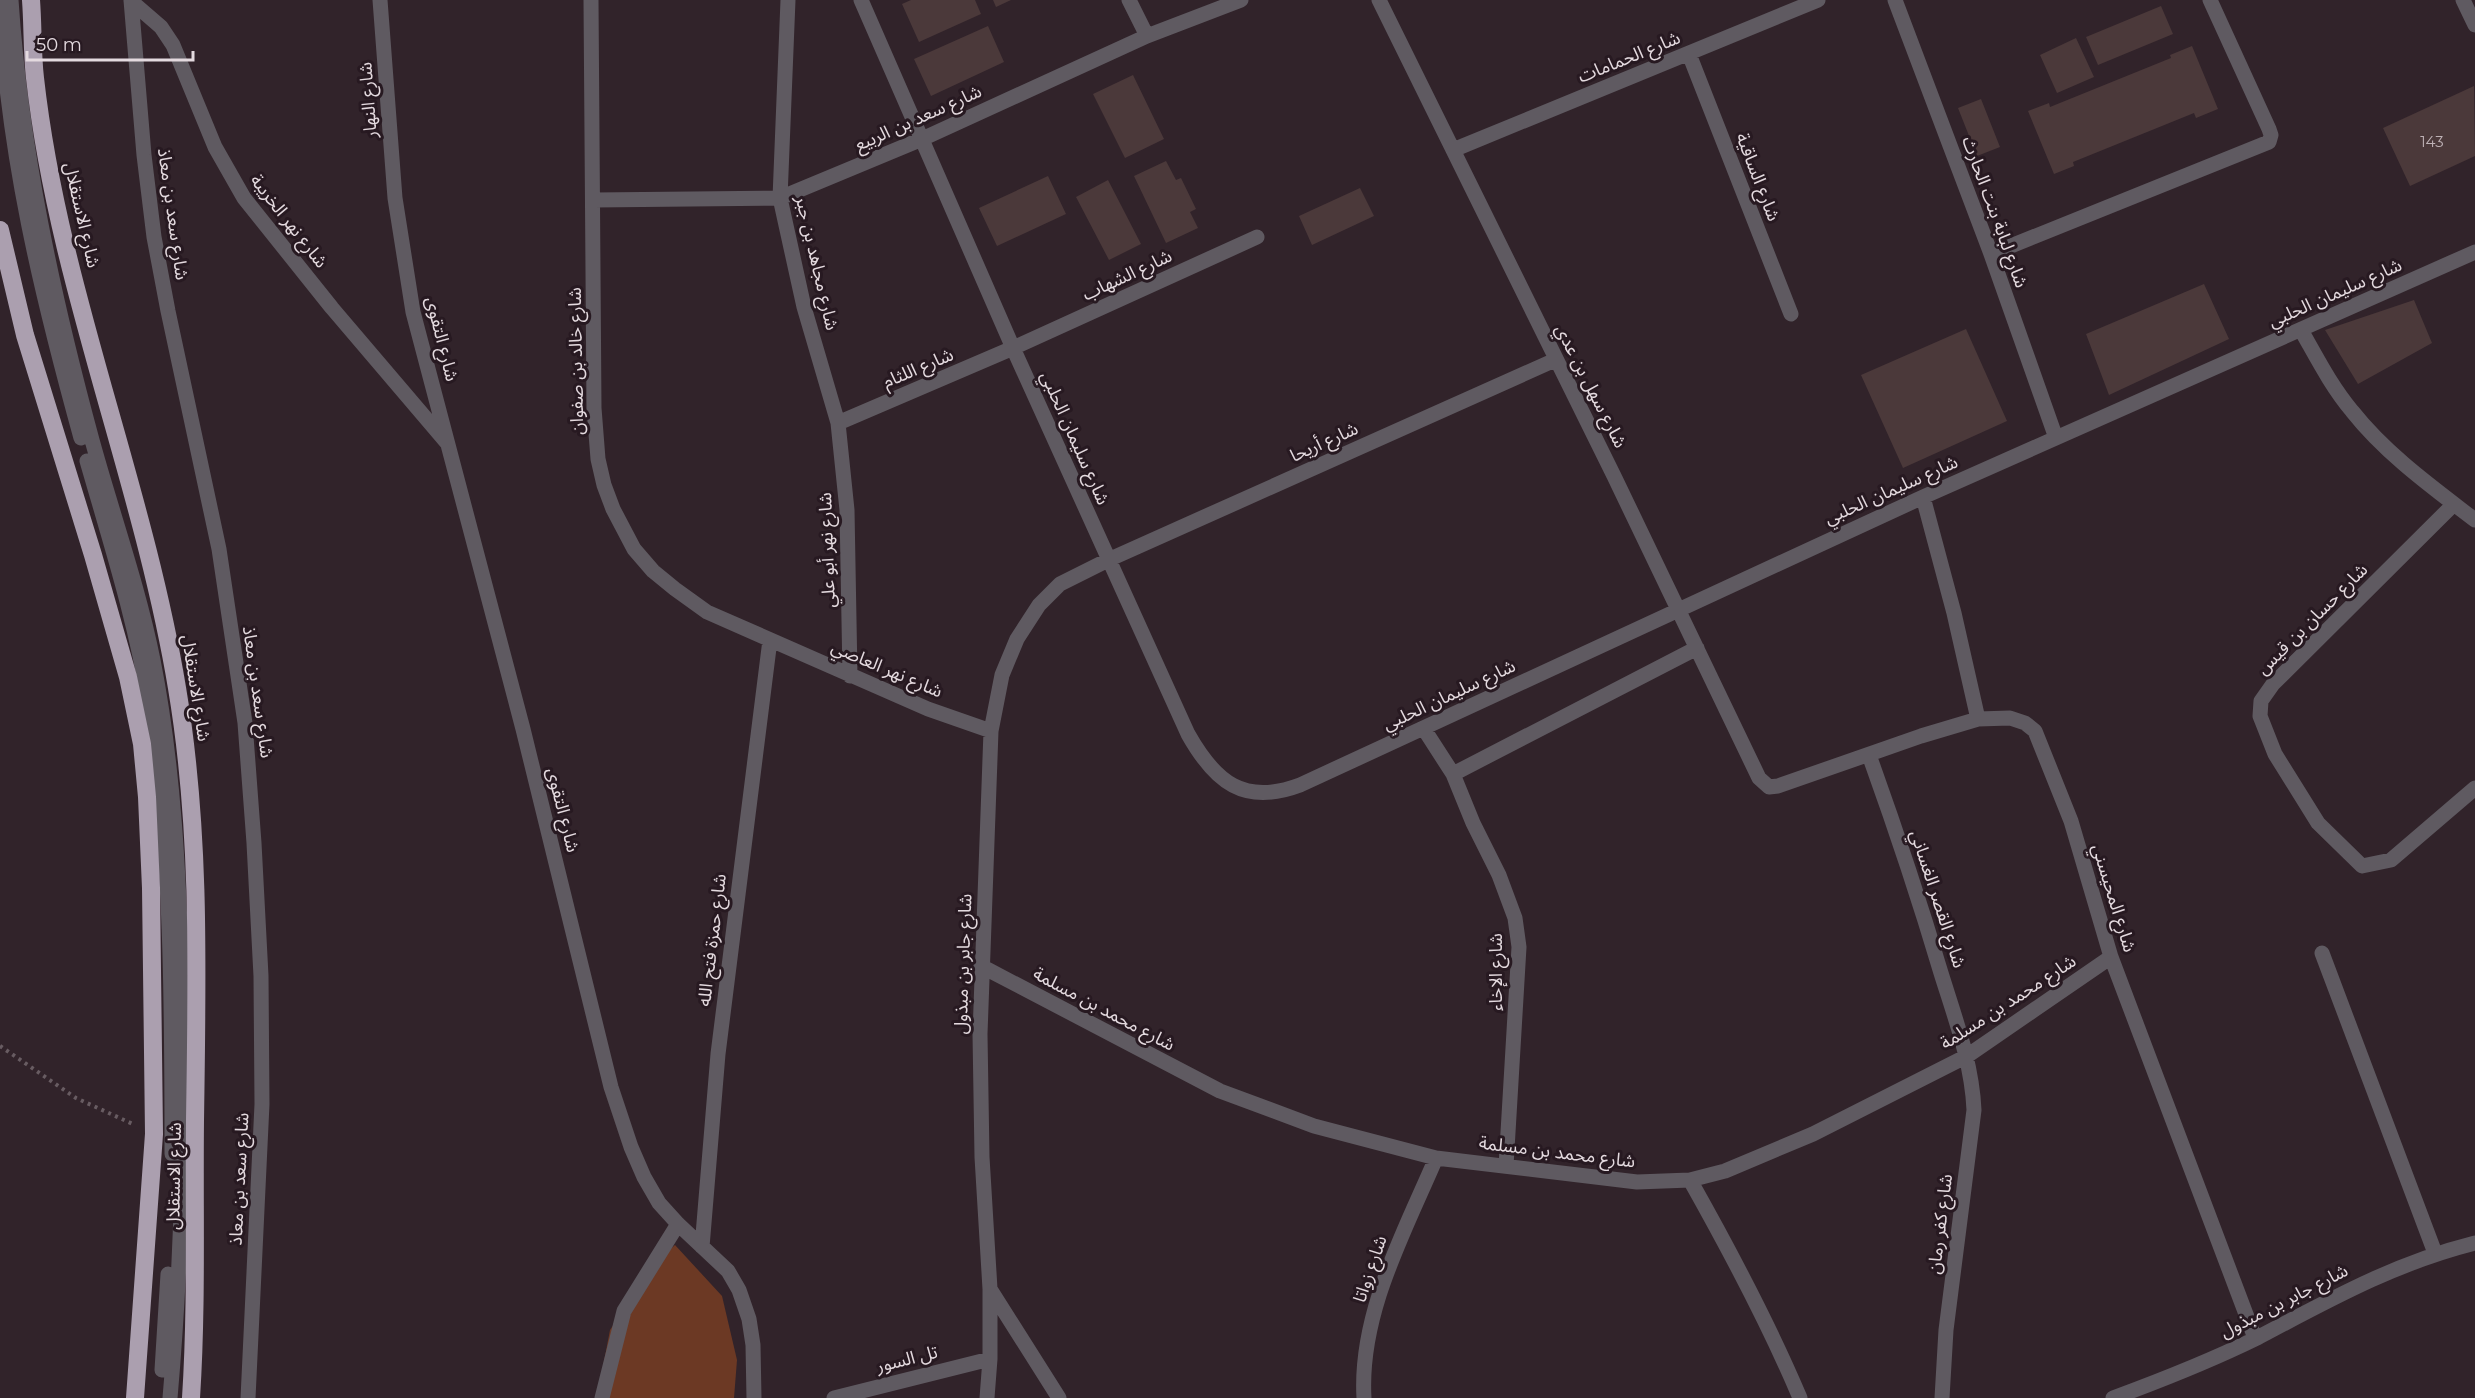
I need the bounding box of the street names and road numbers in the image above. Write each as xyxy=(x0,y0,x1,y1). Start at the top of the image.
street label: شارع الحمامات xyxy=(1575,26,1685,90)
street label: شارع النهار xyxy=(354,61,385,140)
street label: شارع سعد بن الربيع xyxy=(851,80,986,159)
street label: شارع الساقية xyxy=(1728,130,1785,225)
street label: شارع لبابة بنت الحارث xyxy=(1955,133,2033,292)
street label: شارع سعد بن معاذ xyxy=(150,147,193,282)
street label: شارع الاستقلال xyxy=(56,160,105,271)
street label: شارع نهر الخريبة xyxy=(243,170,332,274)
street label: شارع مجاهد بن جبر xyxy=(788,193,843,333)
street label: شارع الشهاب xyxy=(1079,245,1177,308)
street label: شارع سليمان الحلبي xyxy=(2265,254,2406,335)
street label: شارع خالد بن صفوان xyxy=(564,287,591,435)
street label: شارع التقوى xyxy=(418,294,463,384)
street label: شارع سهل بن عدي xyxy=(1548,320,1632,453)
street label: شارع اللثام xyxy=(879,343,958,396)
street label: شارع سليمان الحلبي xyxy=(1033,368,1114,509)
street label: شارع أريحا xyxy=(1286,417,1363,469)
street label: شارع سليمان الحلبي xyxy=(1821,451,1962,532)
street label: شارع نهر أبو علي xyxy=(814,492,843,608)
street label: شارع حسان بن قيس xyxy=(2252,559,2374,681)
street label: شارع سعد بن معاذ xyxy=(235,625,278,760)
street label: شارع الاستقلال xyxy=(174,633,215,743)
street label: شارع نهر العاصي xyxy=(827,636,946,705)
street label: شارع سليمان الحلبي xyxy=(1379,655,1520,738)
street label: شارع التقوى xyxy=(539,765,584,855)
street label: شارع القصر الغساني xyxy=(1903,827,1971,972)
street label: شارع المحيسني xyxy=(2084,841,2141,956)
street label: شارع حمزة فتح الله xyxy=(693,872,734,1008)
street label: شارع جابر بن مبذول xyxy=(950,893,979,1035)
street label: شارع الإخاء xyxy=(1485,933,1510,1011)
street label: شارع محمد بن مسلمة xyxy=(1936,950,2082,1057)
street label: شارع محمد بن مسلمة xyxy=(1028,962,1179,1058)
street label: شارع سعد بن معاذ xyxy=(225,1112,256,1246)
street label: شارع الاستقلال xyxy=(162,1122,189,1230)
street label: شارع محمد بن مسلمة xyxy=(1477,1131,1636,1175)
street label: شارع كفر رمان xyxy=(1923,1173,1960,1276)
street label: شارع زواتا xyxy=(1348,1233,1395,1306)
street label: شارع جابر بن مبذول xyxy=(2216,1259,2353,1345)
street label: تل السور xyxy=(873,1341,940,1377)

